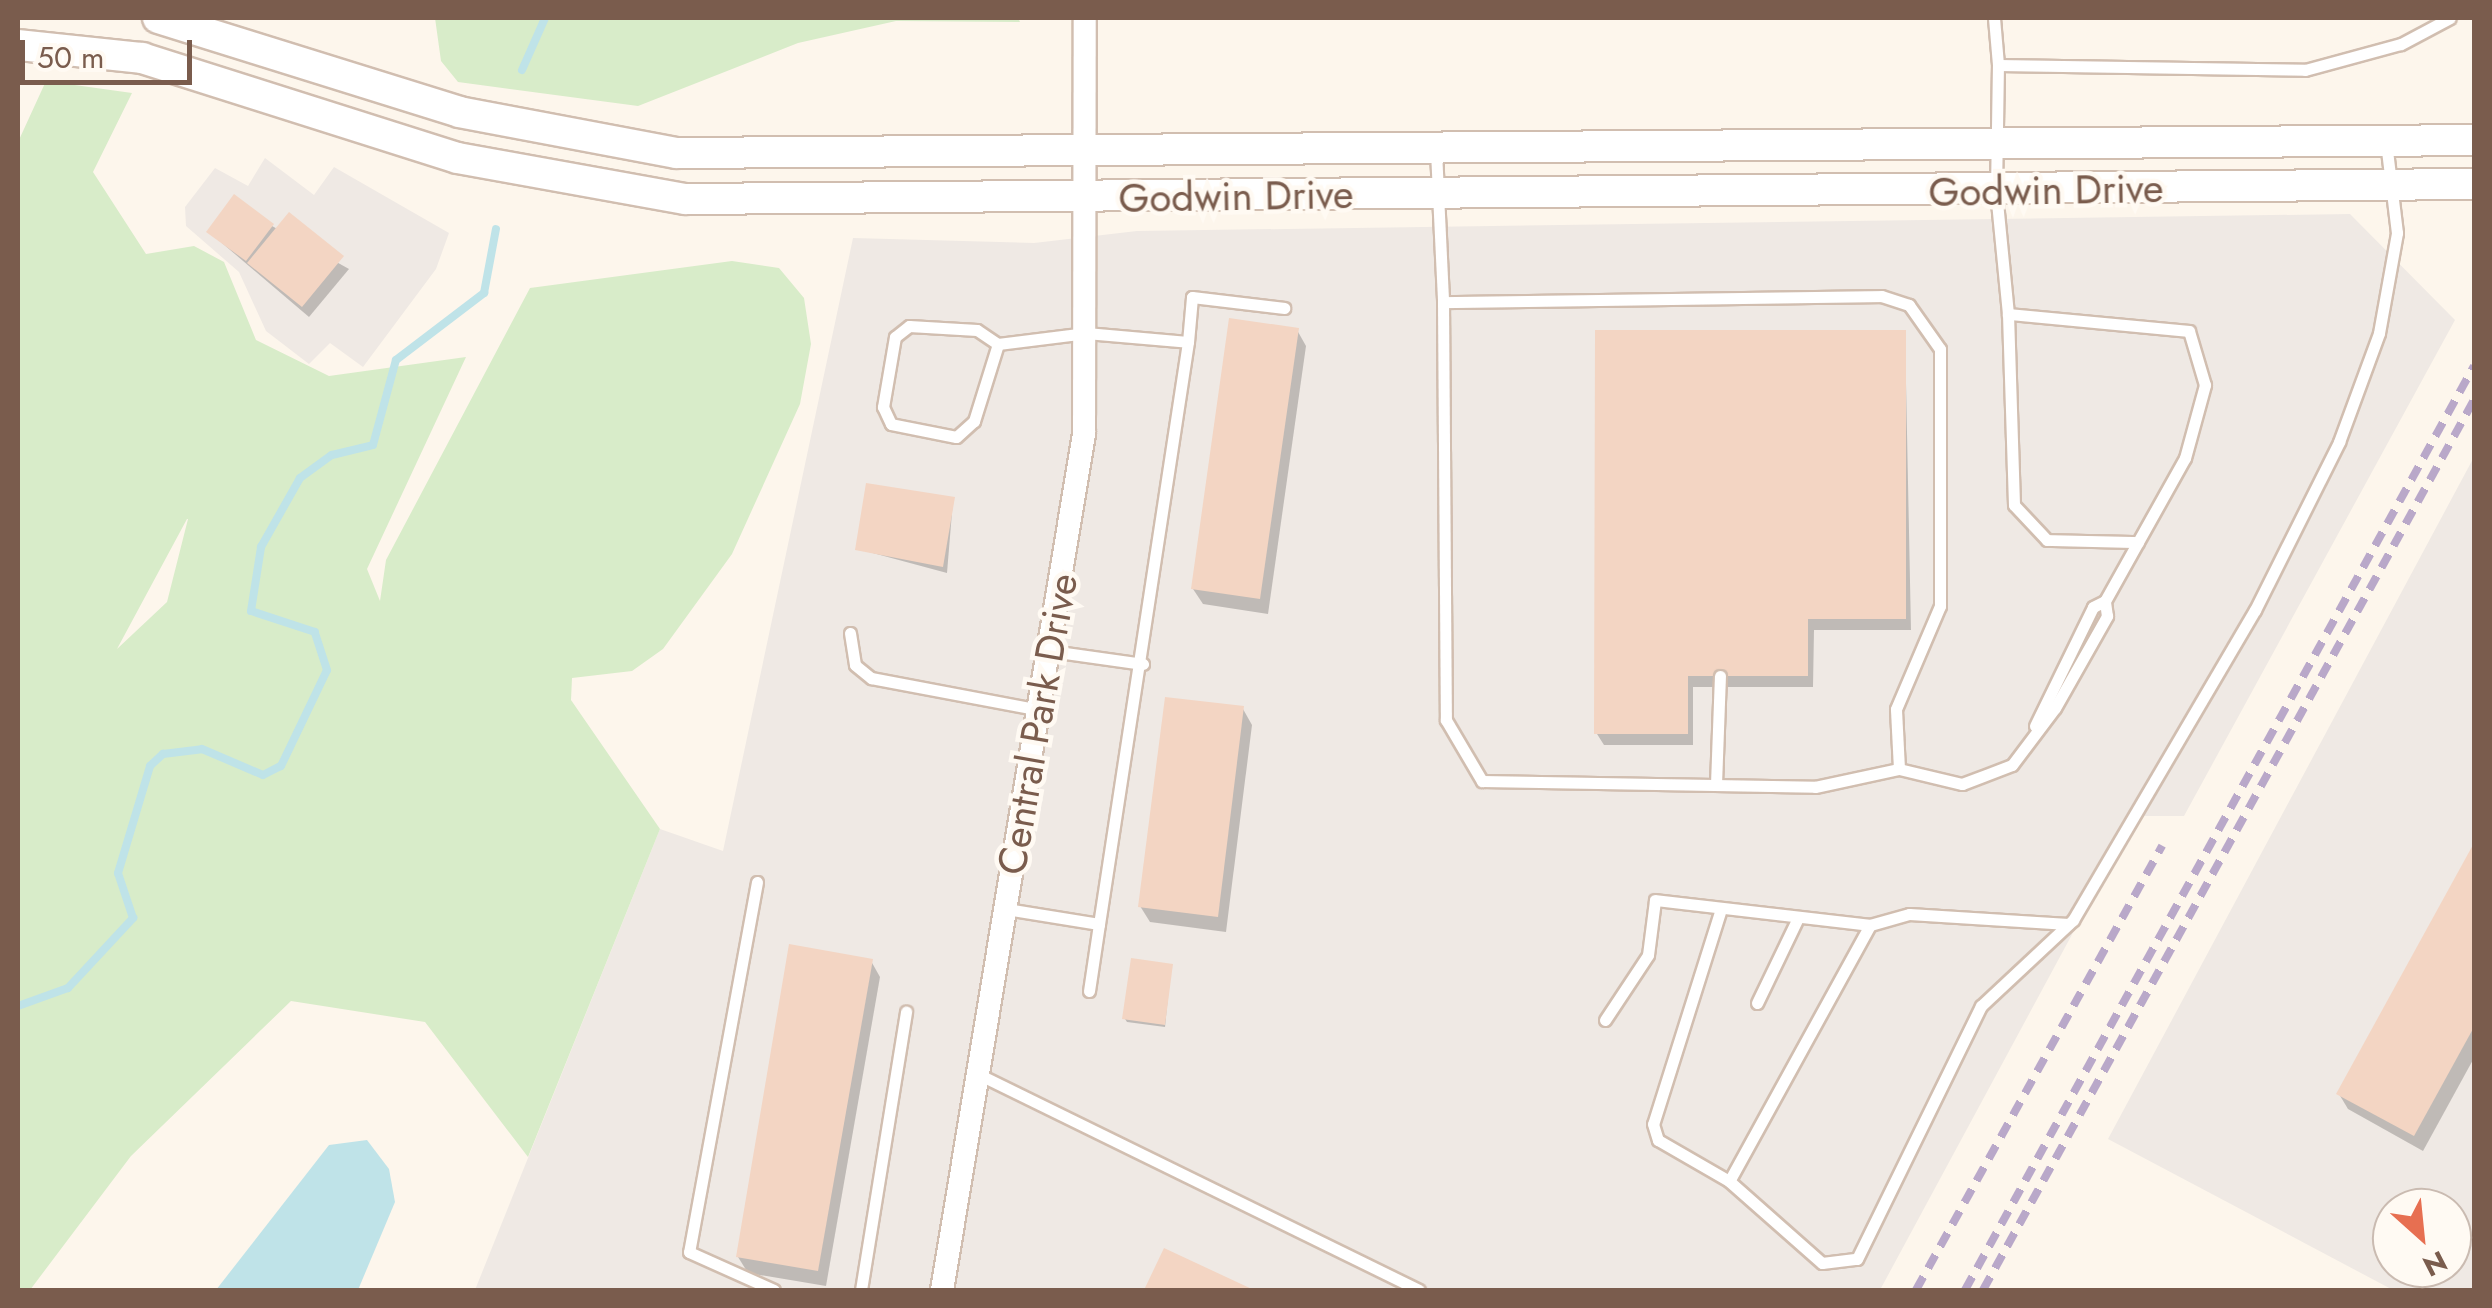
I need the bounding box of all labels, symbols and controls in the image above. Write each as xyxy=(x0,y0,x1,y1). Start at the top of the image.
scale bar xyxy=(25,20,198,82)
text: 50 m xyxy=(37,36,104,79)
street label: Godwin Drive xyxy=(1928,164,2164,216)
street label: Godwin Drive xyxy=(1118,170,1354,222)
street label: Central Park Drive xyxy=(987,570,1087,878)
north arrow xyxy=(2372,1188,2472,1288)
text: N xyxy=(2416,1240,2454,1287)

